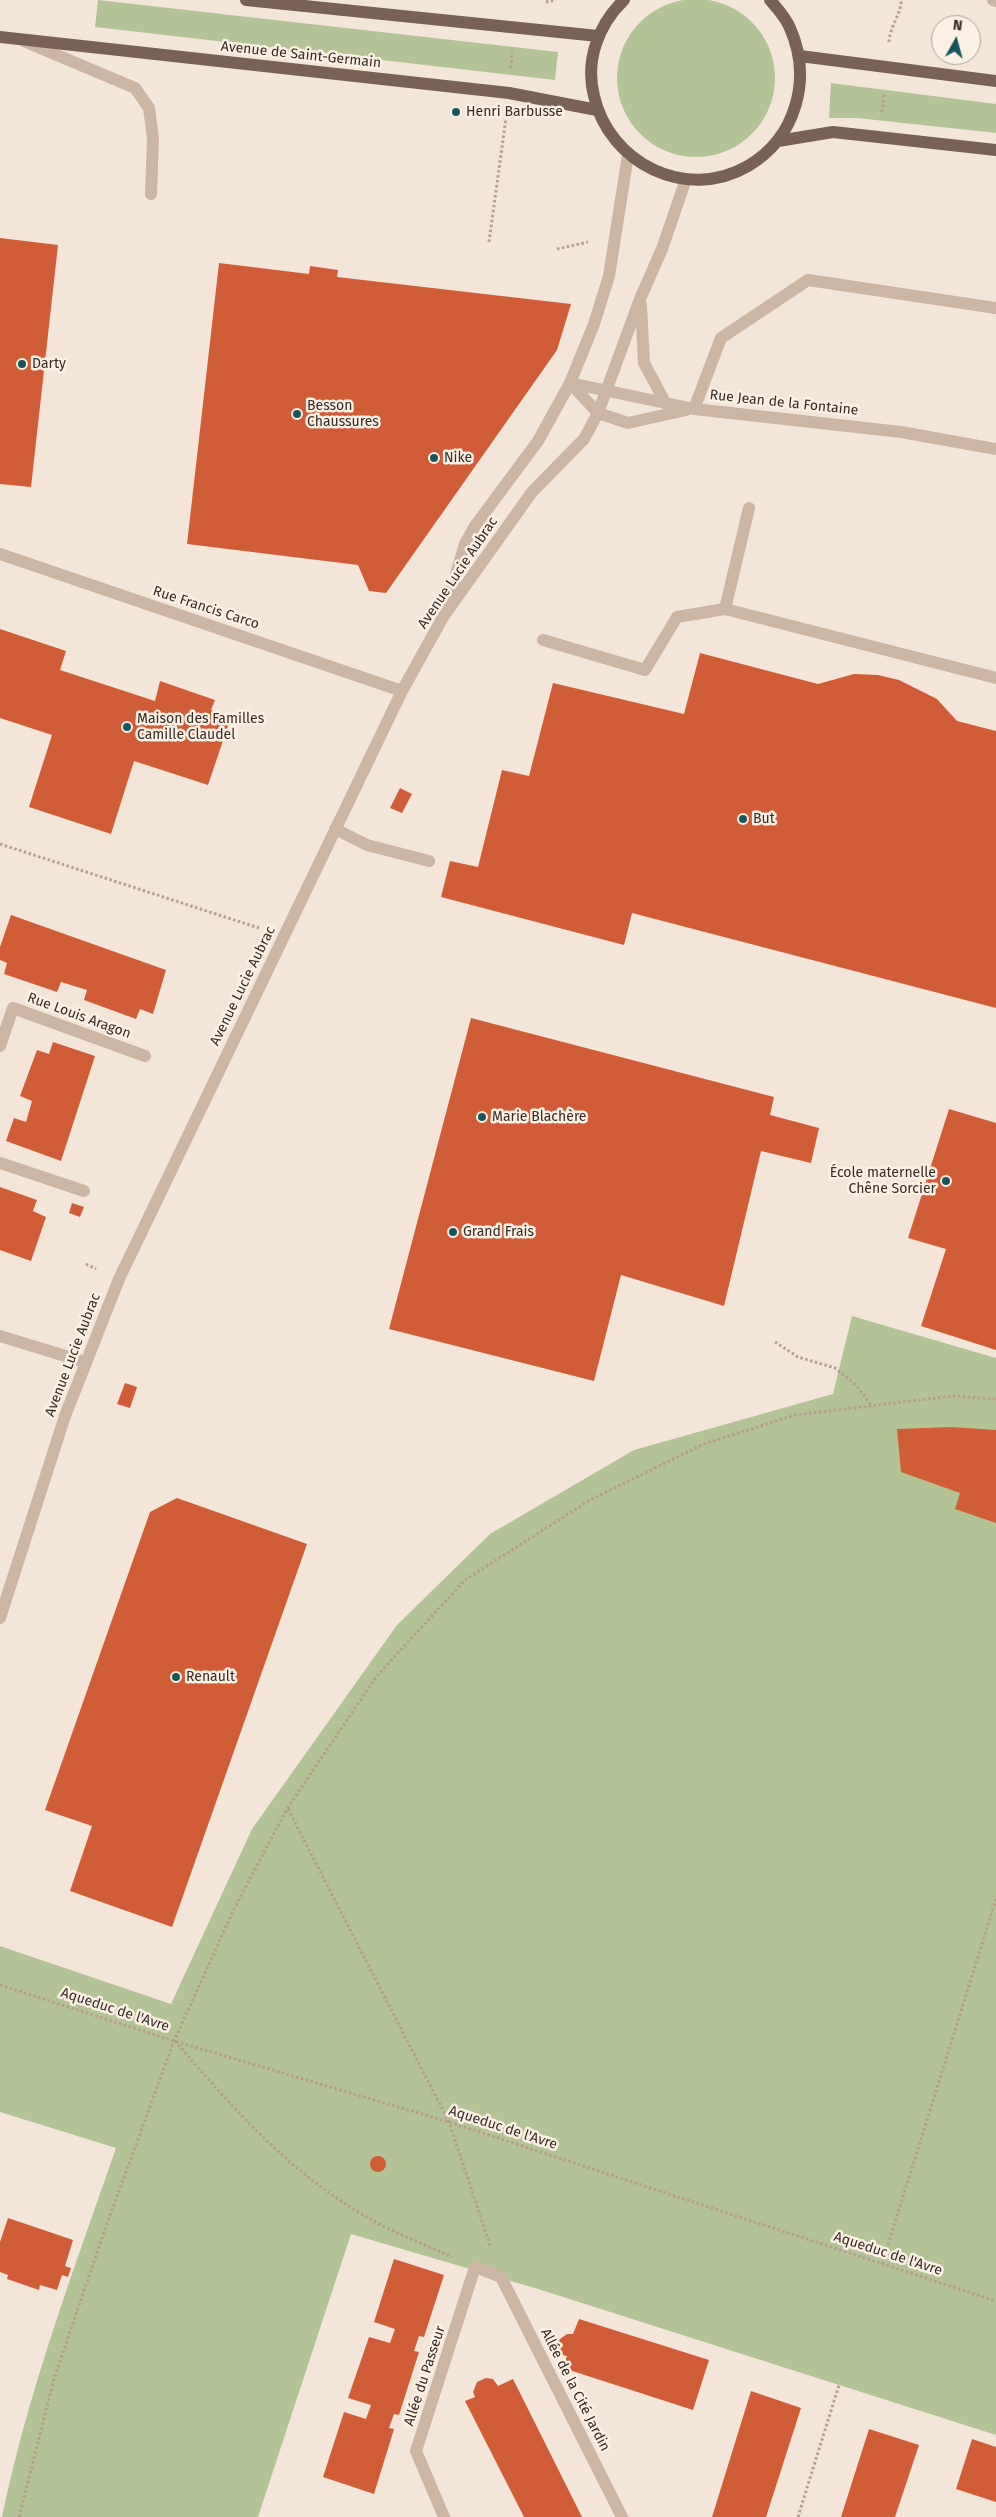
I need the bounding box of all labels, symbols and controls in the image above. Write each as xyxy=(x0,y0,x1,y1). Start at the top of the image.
north arrow xyxy=(931,15,981,65)
text: N xyxy=(952,17,963,35)
street label: Avenue de Saint-Germain xyxy=(220,38,382,72)
place label: Henri Barbusse xyxy=(466,104,563,120)
marker: Henri Barbusse xyxy=(450,106,462,118)
place label: Darty xyxy=(32,356,66,372)
marker: Darty xyxy=(16,358,28,370)
street label: Rue Jean de la Fontaine xyxy=(709,387,859,419)
place label: Besson Chaussures xyxy=(307,398,379,431)
marker: Besson Chaussures xyxy=(291,408,303,420)
place label: Nike xyxy=(444,450,472,466)
marker: Nike xyxy=(428,452,440,464)
street label: Avenue Lucie Aubrac xyxy=(414,514,502,632)
street label: Rue Francis Carco xyxy=(151,583,261,633)
place label: Maison des Familles Camille Claudel xyxy=(137,711,264,744)
marker: Maison des Familles Camille Claudel xyxy=(121,721,133,733)
place label: But xyxy=(753,811,775,827)
marker: But xyxy=(737,813,749,825)
street label: Avenue Lucie Aubrac xyxy=(207,924,279,1048)
street label: Rue Louis Aragon xyxy=(25,989,133,1043)
place label: Marie Blachère xyxy=(492,1109,586,1125)
marker: Marie Blachère xyxy=(476,1111,488,1123)
place label: École maternelle Chêne Sorcier xyxy=(830,1165,936,1198)
marker: École maternelle Chêne Sorcier xyxy=(940,1175,952,1187)
place label: Grand Frais xyxy=(463,1224,534,1240)
marker: Grand Frais xyxy=(447,1226,459,1238)
street label: Avenue Lucie Aubrac xyxy=(42,1291,104,1419)
place label: Renault xyxy=(186,1669,235,1685)
marker: Renault xyxy=(170,1671,182,1683)
street label: Aqueduc de l'Avre xyxy=(59,1985,171,2035)
street label: Aqueduc de l'Avre xyxy=(447,2103,559,2153)
street label: Aqueduc de l'Avre xyxy=(832,2229,944,2279)
street label: Allée du Passeur xyxy=(401,2324,449,2428)
street label: Allée de la Cité Jardin xyxy=(537,2326,613,2454)

